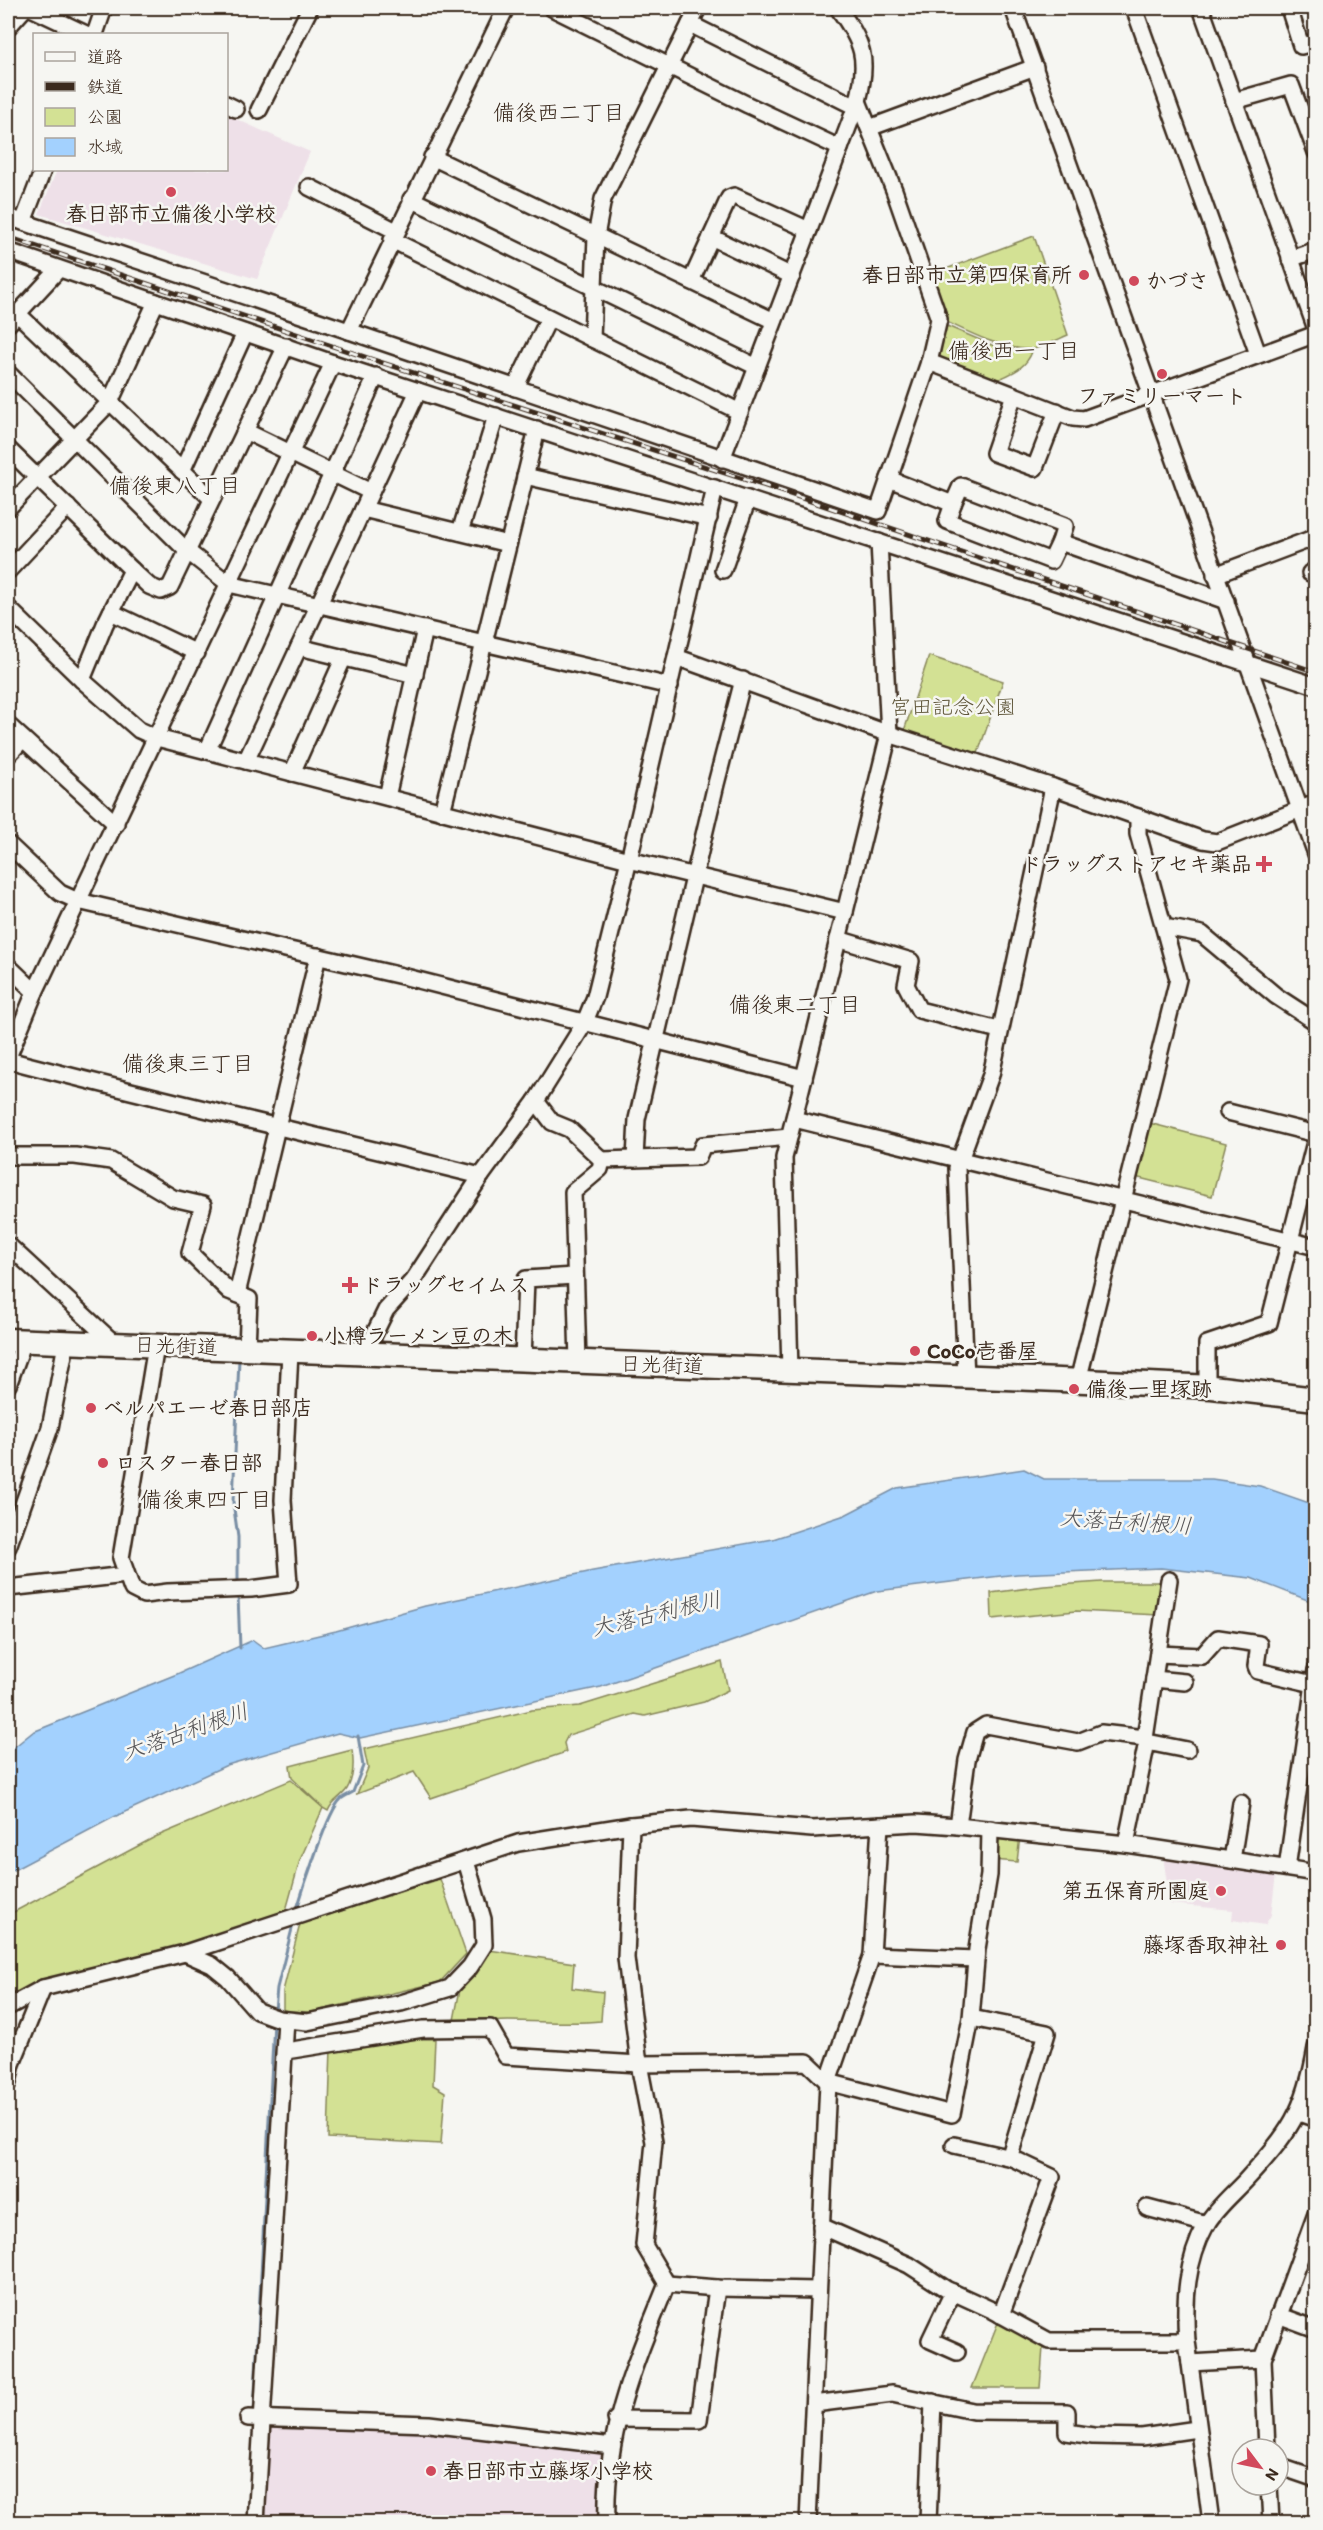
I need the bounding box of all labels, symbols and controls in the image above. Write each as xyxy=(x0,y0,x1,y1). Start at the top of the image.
legend xyxy=(33,33,228,171)
text: 道路 xyxy=(87,46,123,68)
text: 鉄道 xyxy=(87,76,123,98)
district label: 備後西二丁目 xyxy=(493,99,625,126)
text: 公園 xyxy=(87,106,123,128)
text: 水域 xyxy=(87,136,123,158)
marker: 春日部市立備後小学校 xyxy=(164,185,178,199)
place label: 春日部市立備後小学校 xyxy=(66,201,276,226)
place label: 春日部市立第四保育所 xyxy=(862,262,1072,287)
marker: 春日部市立第四保育所 xyxy=(1077,268,1091,282)
place label: かづさ xyxy=(1146,268,1209,293)
marker: かづさ xyxy=(1127,274,1141,288)
district label: 備後西一丁目 xyxy=(948,337,1080,364)
marker: ファミリーマート xyxy=(1155,367,1169,381)
place label: ファミリーマート xyxy=(1078,383,1246,408)
district label: 備後東八丁目 xyxy=(109,472,241,499)
park label: 宮田記念公園 xyxy=(890,694,1016,719)
place label: ドラッグストアセキ薬品 xyxy=(1021,851,1252,876)
marker: ドラッグストアセキ薬品 xyxy=(1257,857,1271,871)
district label: 備後東二丁目 xyxy=(729,991,861,1018)
district label: 備後東三丁目 xyxy=(122,1050,254,1077)
place label: ドラッグセイムス xyxy=(362,1272,529,1297)
marker: ドラッグセイムス xyxy=(343,1278,357,1292)
place label: 小樽ラーメン豆の木 xyxy=(324,1323,513,1348)
marker: 小樽ラーメン豆の木 xyxy=(305,1329,319,1343)
street label: 日光街道 xyxy=(134,1332,218,1359)
place label: CoCo壱番屋 xyxy=(927,1338,1038,1363)
marker: CoCo壱番屋 xyxy=(908,1344,922,1358)
street label: 日光街道 xyxy=(620,1351,704,1378)
place label: 備後一里塚跡 xyxy=(1086,1376,1212,1401)
marker: 備後一里塚跡 xyxy=(1067,1382,1081,1396)
place label: ベルパエーゼ春日部店 xyxy=(103,1395,313,1420)
marker: ベルパエーゼ春日部店 xyxy=(84,1401,98,1415)
place label: ロスター春日部 xyxy=(115,1450,262,1475)
marker: ロスター春日部 xyxy=(96,1456,110,1470)
district label: 備後東四丁目 xyxy=(140,1486,272,1513)
water label: 大落古利根川 xyxy=(1059,1503,1193,1540)
water label: 大落古利根川 xyxy=(589,1585,723,1641)
water label: 大落古利根川 xyxy=(118,1697,252,1766)
place label: 第五保育所園庭 xyxy=(1062,1878,1209,1903)
marker: 第五保育所園庭 xyxy=(1214,1884,1228,1898)
place label: 藤塚香取神社 xyxy=(1143,1932,1269,1957)
marker: 藤塚香取神社 xyxy=(1274,1938,1288,1952)
north arrow xyxy=(1230,2437,1290,2497)
place label: 春日部市立藤塚小学校 xyxy=(443,2458,653,2483)
marker: 春日部市立藤塚小学校 xyxy=(424,2464,438,2478)
text: N xyxy=(1261,2465,1283,2484)

